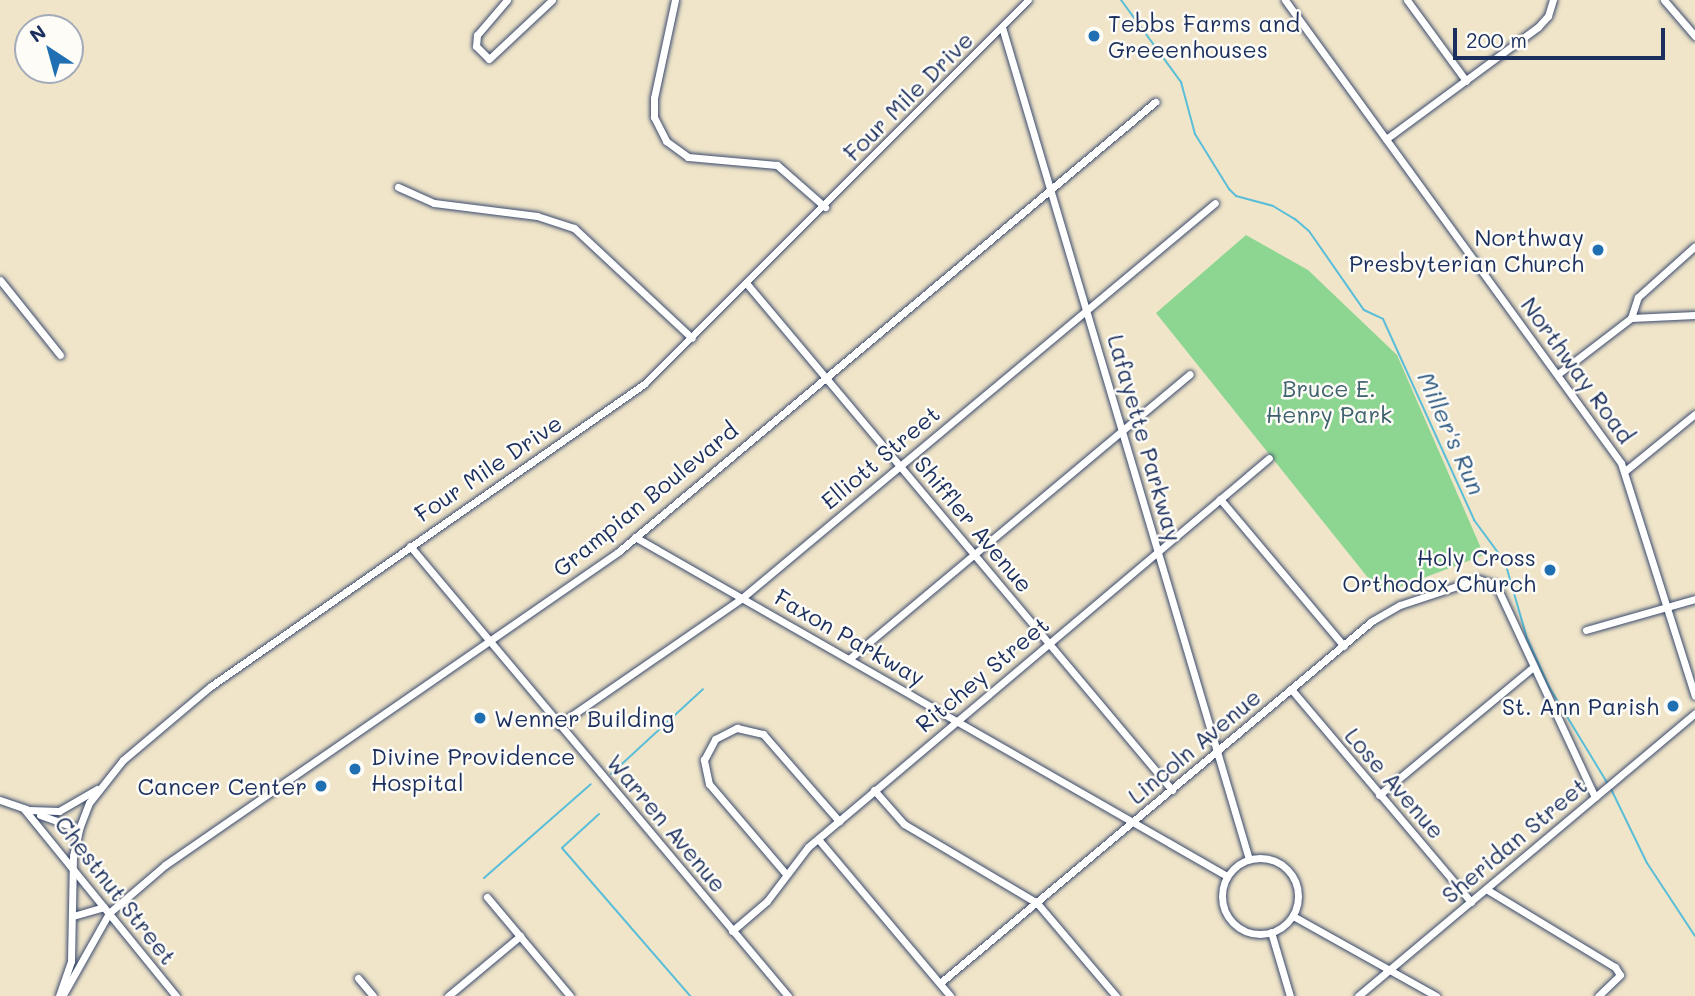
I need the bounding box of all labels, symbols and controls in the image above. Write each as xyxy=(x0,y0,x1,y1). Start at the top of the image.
place label: Tebbs Farms and Greeenhouses xyxy=(1108,9,1300,63)
north arrow xyxy=(14,14,84,84)
scale bar xyxy=(1457,14,1669,58)
text: N xyxy=(24,19,51,48)
street label: Four Mile Drive xyxy=(838,26,978,166)
text: 200 m xyxy=(1466,26,1527,53)
marker: Tebbs Farms and Greeenhouses xyxy=(1086,28,1102,44)
place label: Northway Presbyterian Church xyxy=(1349,223,1584,277)
marker: Northway Presbyterian Church xyxy=(1590,242,1606,258)
street label: Northway Road xyxy=(1516,291,1640,449)
street label: Lafayette Parkway xyxy=(1102,331,1188,545)
water label: Miller's Run xyxy=(1412,367,1492,499)
park label: Bruce E. Henry Park xyxy=(1266,374,1392,428)
street label: Elliott Street xyxy=(815,399,945,515)
street label: Four Mile Drive xyxy=(409,409,567,527)
street label: Grampian Boulevard xyxy=(547,416,743,582)
street label: Shiffler Avenue xyxy=(909,450,1039,598)
place label: Holy Cross Orthodox Church xyxy=(1342,543,1536,597)
marker: Holy Cross Orthodox Church xyxy=(1542,562,1558,578)
street label: Faxon Parkway xyxy=(770,583,930,691)
street label: Ritchey Street xyxy=(910,610,1054,738)
street label: Lincoln Avenue xyxy=(1122,683,1266,809)
place label: St. Ann Parish xyxy=(1502,692,1659,720)
marker: St. Ann Parish xyxy=(1665,698,1681,714)
place label: Wenner Building xyxy=(494,704,674,732)
marker: Wenner Building xyxy=(472,710,488,726)
street label: Lose Avenue xyxy=(1339,722,1451,844)
place label: Divine Providence Hospital xyxy=(371,742,575,796)
street label: Warren Avenue xyxy=(601,748,733,898)
marker: Divine Providence Hospital xyxy=(345,759,365,779)
street label: Sheridan Street xyxy=(1436,771,1592,909)
place label: Cancer Center xyxy=(138,772,307,800)
marker: Cancer Center xyxy=(313,778,329,794)
street label: Chestnut Street xyxy=(49,810,183,970)

